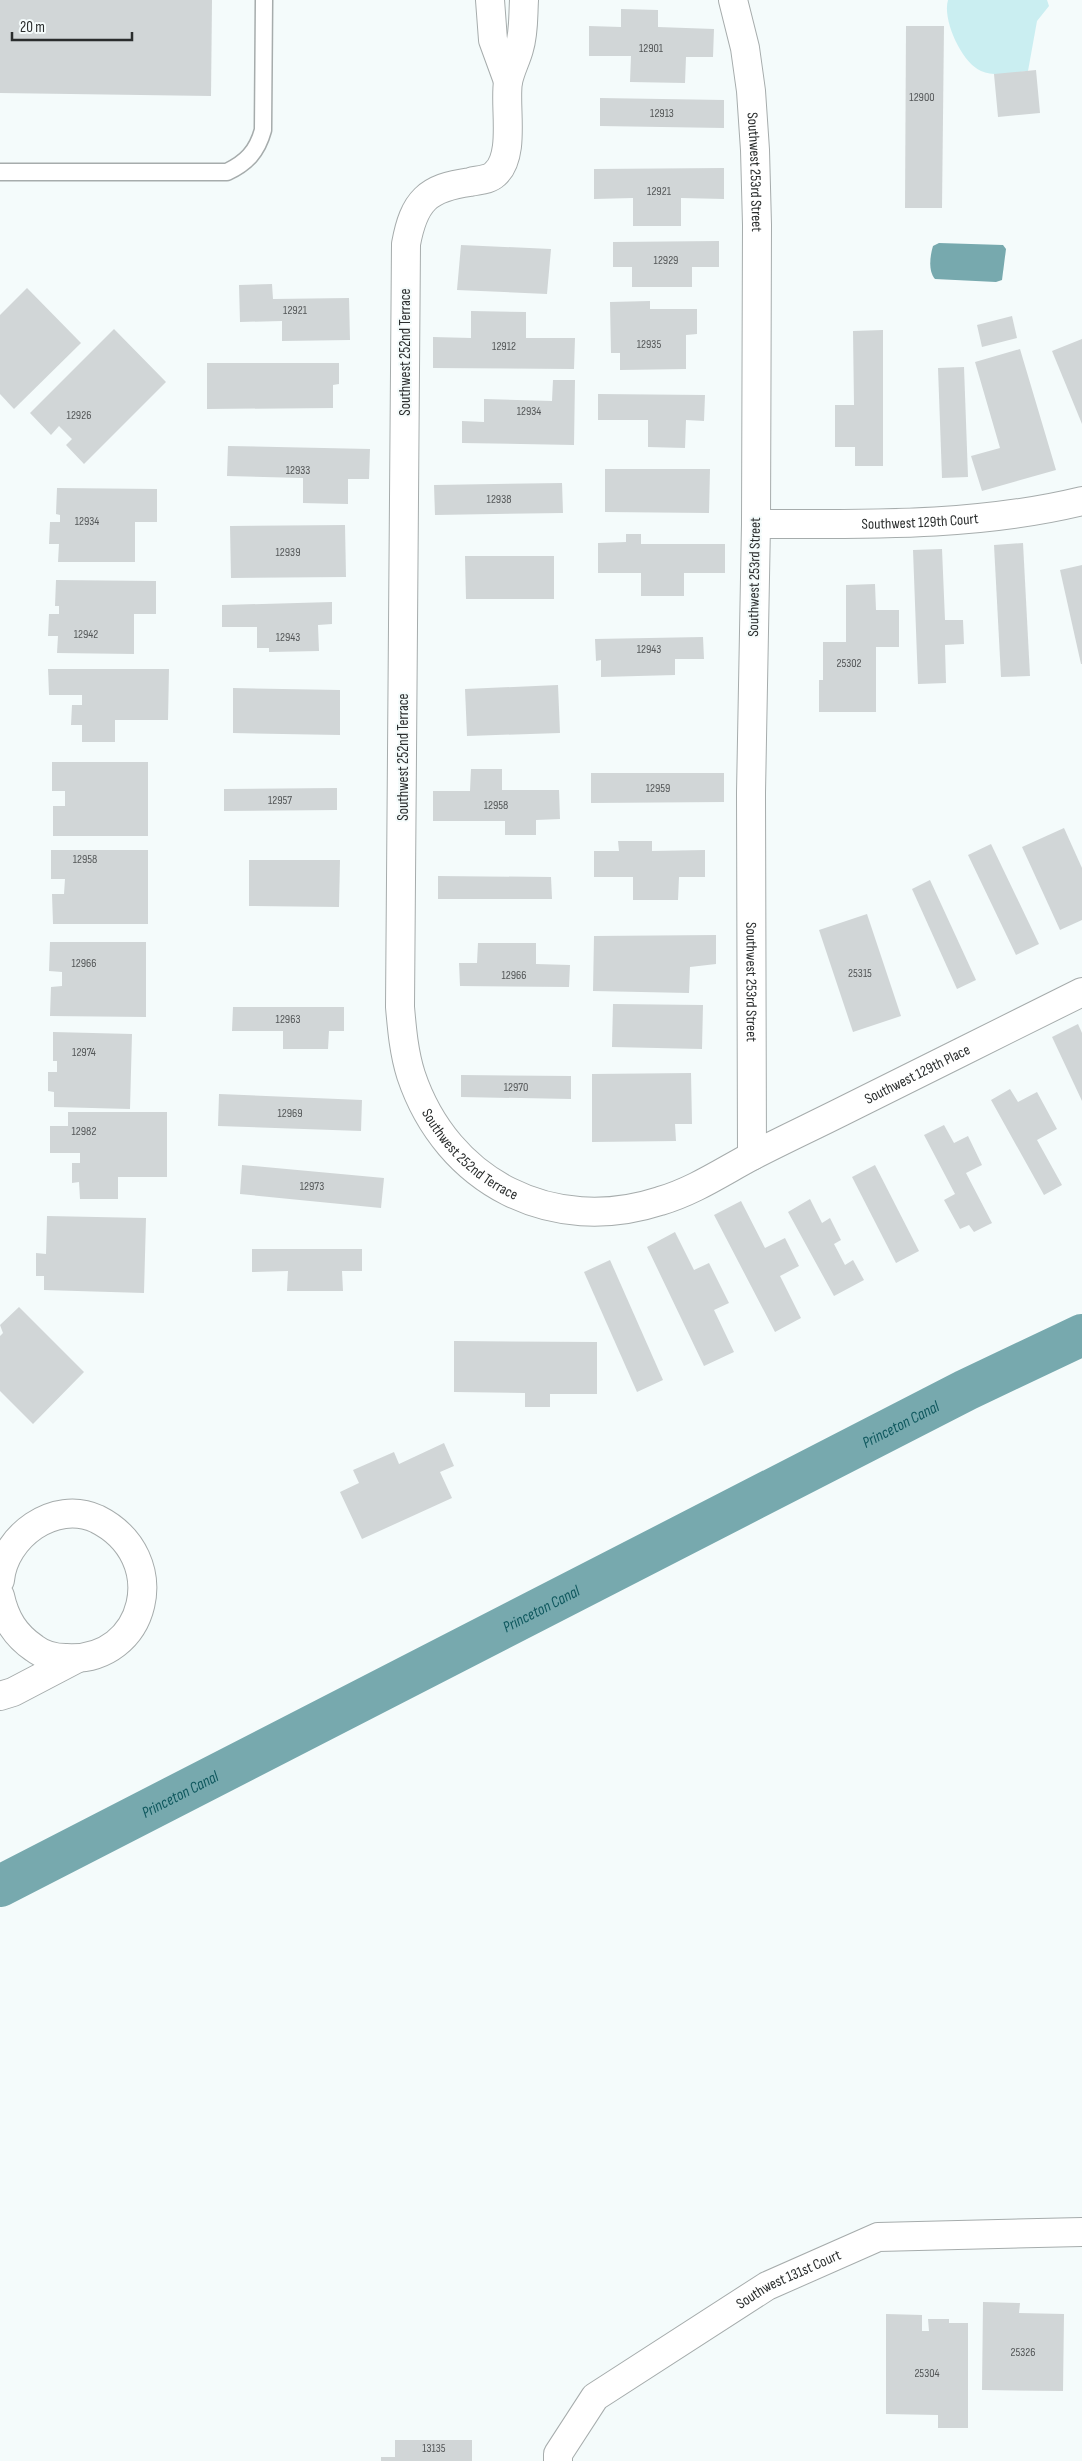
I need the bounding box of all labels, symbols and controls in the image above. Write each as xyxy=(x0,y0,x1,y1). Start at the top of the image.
scale bar xyxy=(12,10,132,42)
text: 20 m xyxy=(20,18,45,37)
house number: 12901 xyxy=(639,41,664,56)
house number: 12900 xyxy=(909,90,935,105)
house number: 12913 xyxy=(650,106,674,121)
street label: Southwest 253rd Street xyxy=(742,112,766,232)
house number: 12921 xyxy=(647,184,672,199)
house number: 12929 xyxy=(654,253,678,268)
street label: Southwest 252nd Terrace xyxy=(396,288,415,416)
house number: 12921 xyxy=(283,303,308,318)
house number: 12935 xyxy=(637,337,661,352)
house number: 12912 xyxy=(492,339,516,354)
house number: 12934 xyxy=(517,404,541,419)
house number: 12926 xyxy=(67,408,91,423)
house number: 12933 xyxy=(286,463,310,478)
house number: 12938 xyxy=(487,492,511,507)
street label: Southwest 129th Court xyxy=(861,509,980,534)
house number: 12934 xyxy=(75,514,99,529)
street label: Southwest 253rd Street xyxy=(744,517,765,637)
house number: 12939 xyxy=(276,545,300,560)
house number: 12942 xyxy=(74,627,98,642)
house number: 12943 xyxy=(276,630,300,645)
house number: 12943 xyxy=(637,642,661,657)
house number: 25302 xyxy=(836,656,862,671)
street label: Southwest 252nd Terrace xyxy=(394,693,413,821)
house number: 12959 xyxy=(646,781,670,796)
house number: 12957 xyxy=(268,793,292,808)
house number: 12958 xyxy=(484,798,508,813)
house number: 12958 xyxy=(73,852,97,867)
street label: Southwest 253rd Street xyxy=(741,922,761,1042)
house number: 12966 xyxy=(71,956,97,971)
house number: 25315 xyxy=(848,966,872,981)
house number: 12966 xyxy=(501,968,527,983)
house number: 12963 xyxy=(276,1012,300,1027)
street label: Southwest 129th Place xyxy=(861,1040,973,1109)
house number: 12974 xyxy=(72,1045,96,1060)
house number: 12970 xyxy=(504,1080,528,1095)
street label: Southwest 252nd Terrace xyxy=(417,1105,521,1205)
house number: 12969 xyxy=(277,1106,303,1121)
house number: 12982 xyxy=(72,1124,97,1139)
house number: 12973 xyxy=(300,1179,324,1194)
water label: Princeton Canal xyxy=(859,1397,944,1453)
water label: Princeton Canal xyxy=(500,1582,584,1637)
water label: Princeton Canal xyxy=(139,1767,223,1823)
street label: Southwest 131st Court xyxy=(733,2245,844,2313)
house number: 25326 xyxy=(1011,2345,1036,2360)
house number: 25304 xyxy=(914,2366,940,2381)
house number: 13135 xyxy=(422,2441,446,2456)

